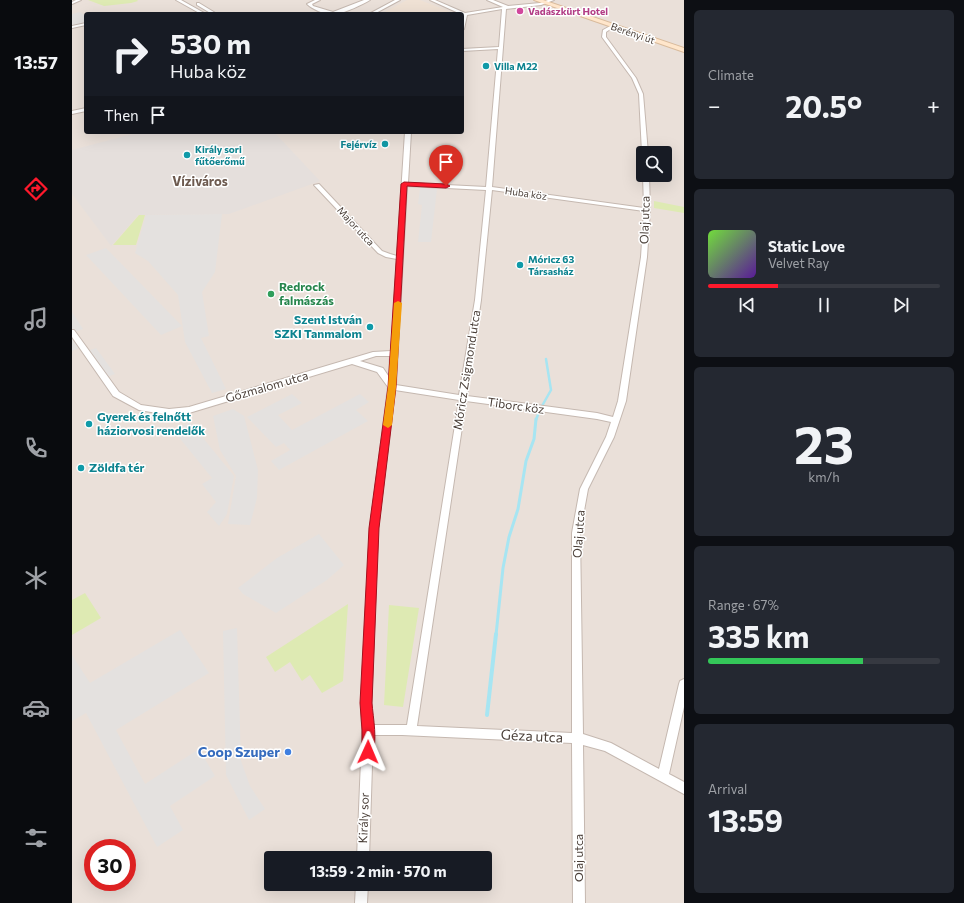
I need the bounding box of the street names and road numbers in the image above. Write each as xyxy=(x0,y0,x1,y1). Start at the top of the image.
street label: Berényi út xyxy=(609,20,657,46)
street label: Huba köz xyxy=(504,184,548,202)
street label: Olaj utca xyxy=(636,196,652,244)
street label: Major utca xyxy=(335,204,377,248)
street label: Móricz Zsigmond utca xyxy=(450,309,482,431)
street label: Gőzmalom utca xyxy=(224,368,310,405)
street label: Tiborc köz xyxy=(487,394,545,416)
street label: Olaj utca xyxy=(569,509,587,558)
street label: Géza utca xyxy=(500,725,564,746)
street label: Király sor xyxy=(355,792,371,844)
street label: Olaj utca xyxy=(571,834,585,882)

